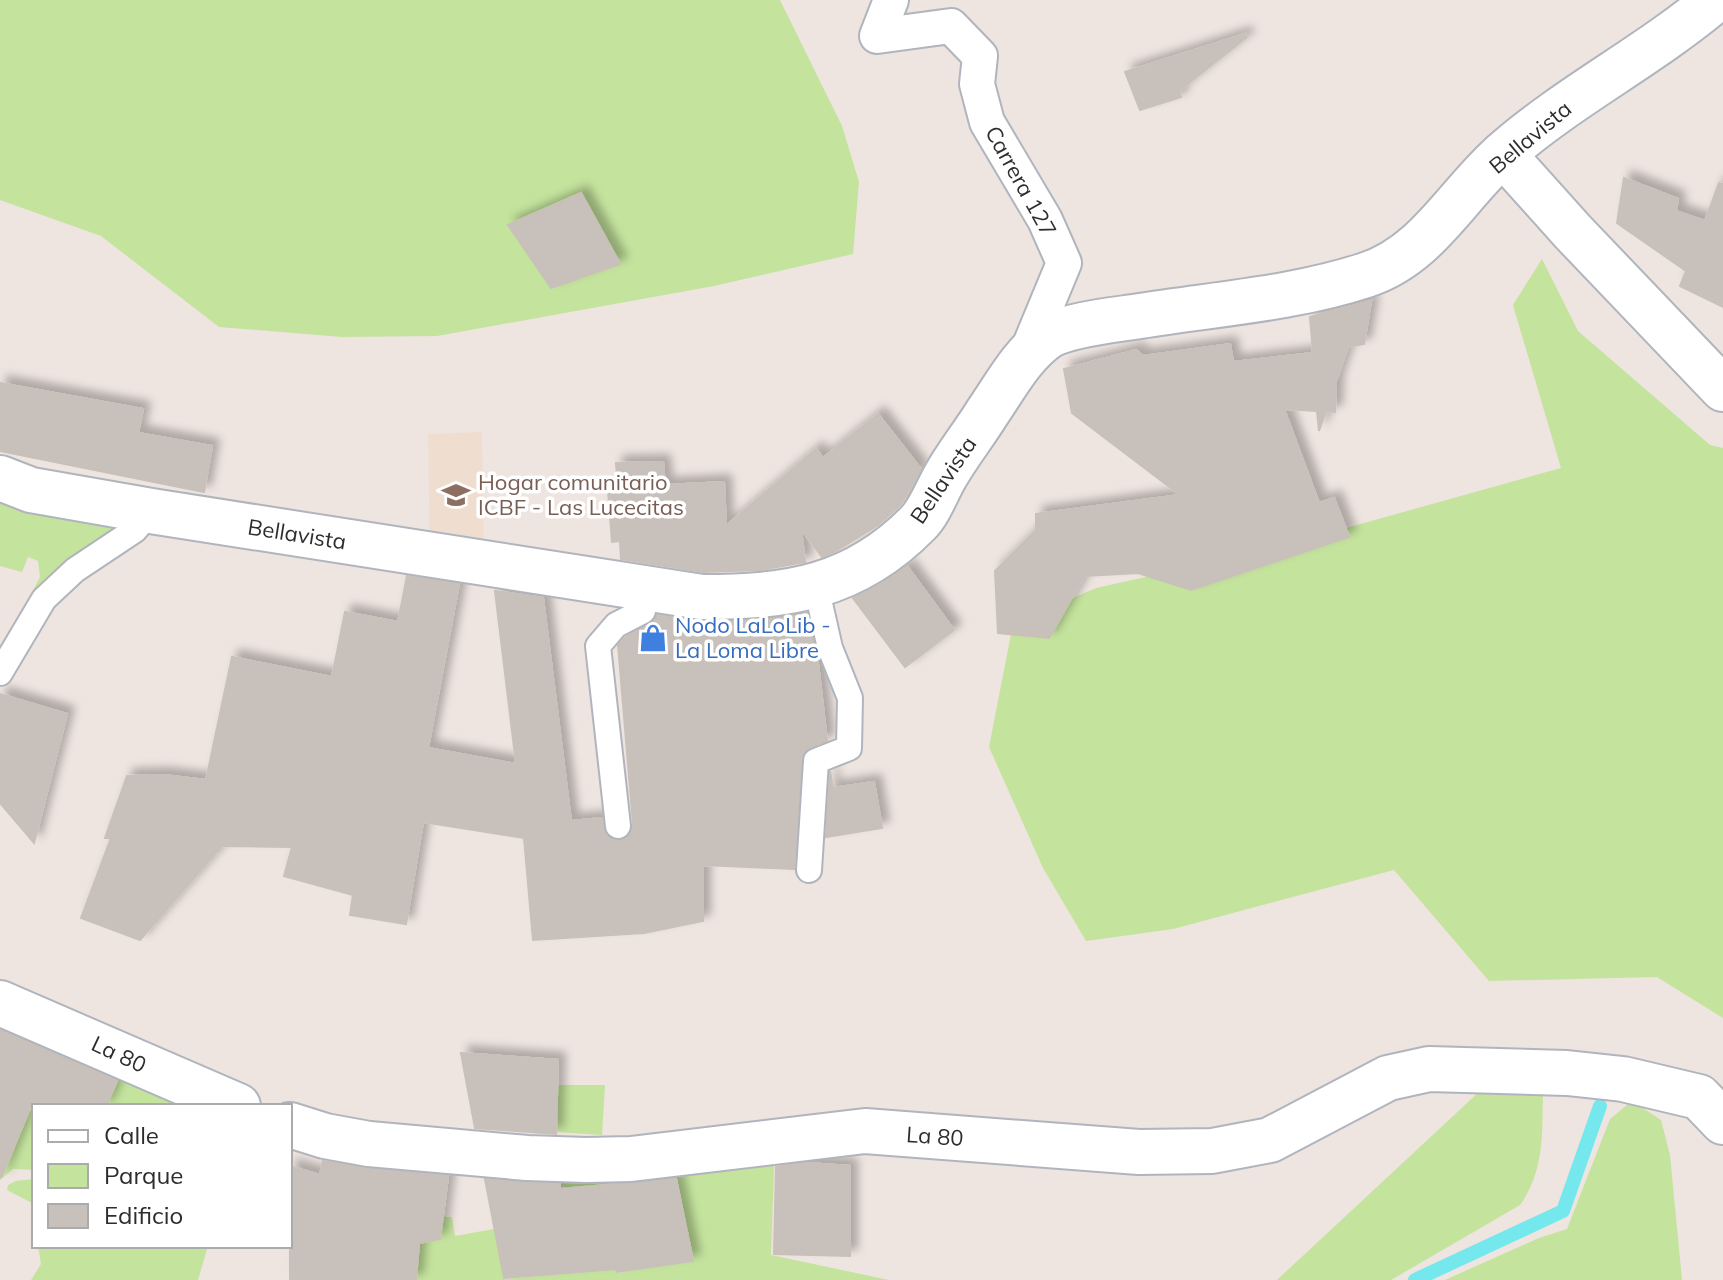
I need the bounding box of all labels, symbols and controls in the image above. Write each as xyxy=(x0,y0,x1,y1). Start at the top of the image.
street label: Bellavista xyxy=(1483,94,1577,180)
street label: Carrera 127 xyxy=(979,121,1063,241)
street label: Bellavista xyxy=(904,431,982,529)
place label: Hogar comunitario ICBF - Las Lucecitas xyxy=(478,468,684,521)
school or university icon: Hogar comunitario ICBF - Las Lucecitas xyxy=(441,480,471,510)
street label: Bellavista xyxy=(246,512,348,556)
place label: Nodo LaLoLib - La Loma Libre xyxy=(675,611,831,664)
shop icon: Nodo LaLoLib - La Loma Libre xyxy=(638,623,668,653)
street label: La 80 xyxy=(87,1029,151,1079)
legend xyxy=(32,1104,292,1248)
text: Calle xyxy=(104,1120,159,1150)
street label: La 80 xyxy=(905,1120,965,1152)
text: Parque xyxy=(104,1160,183,1190)
text: Edificio xyxy=(104,1200,183,1230)

